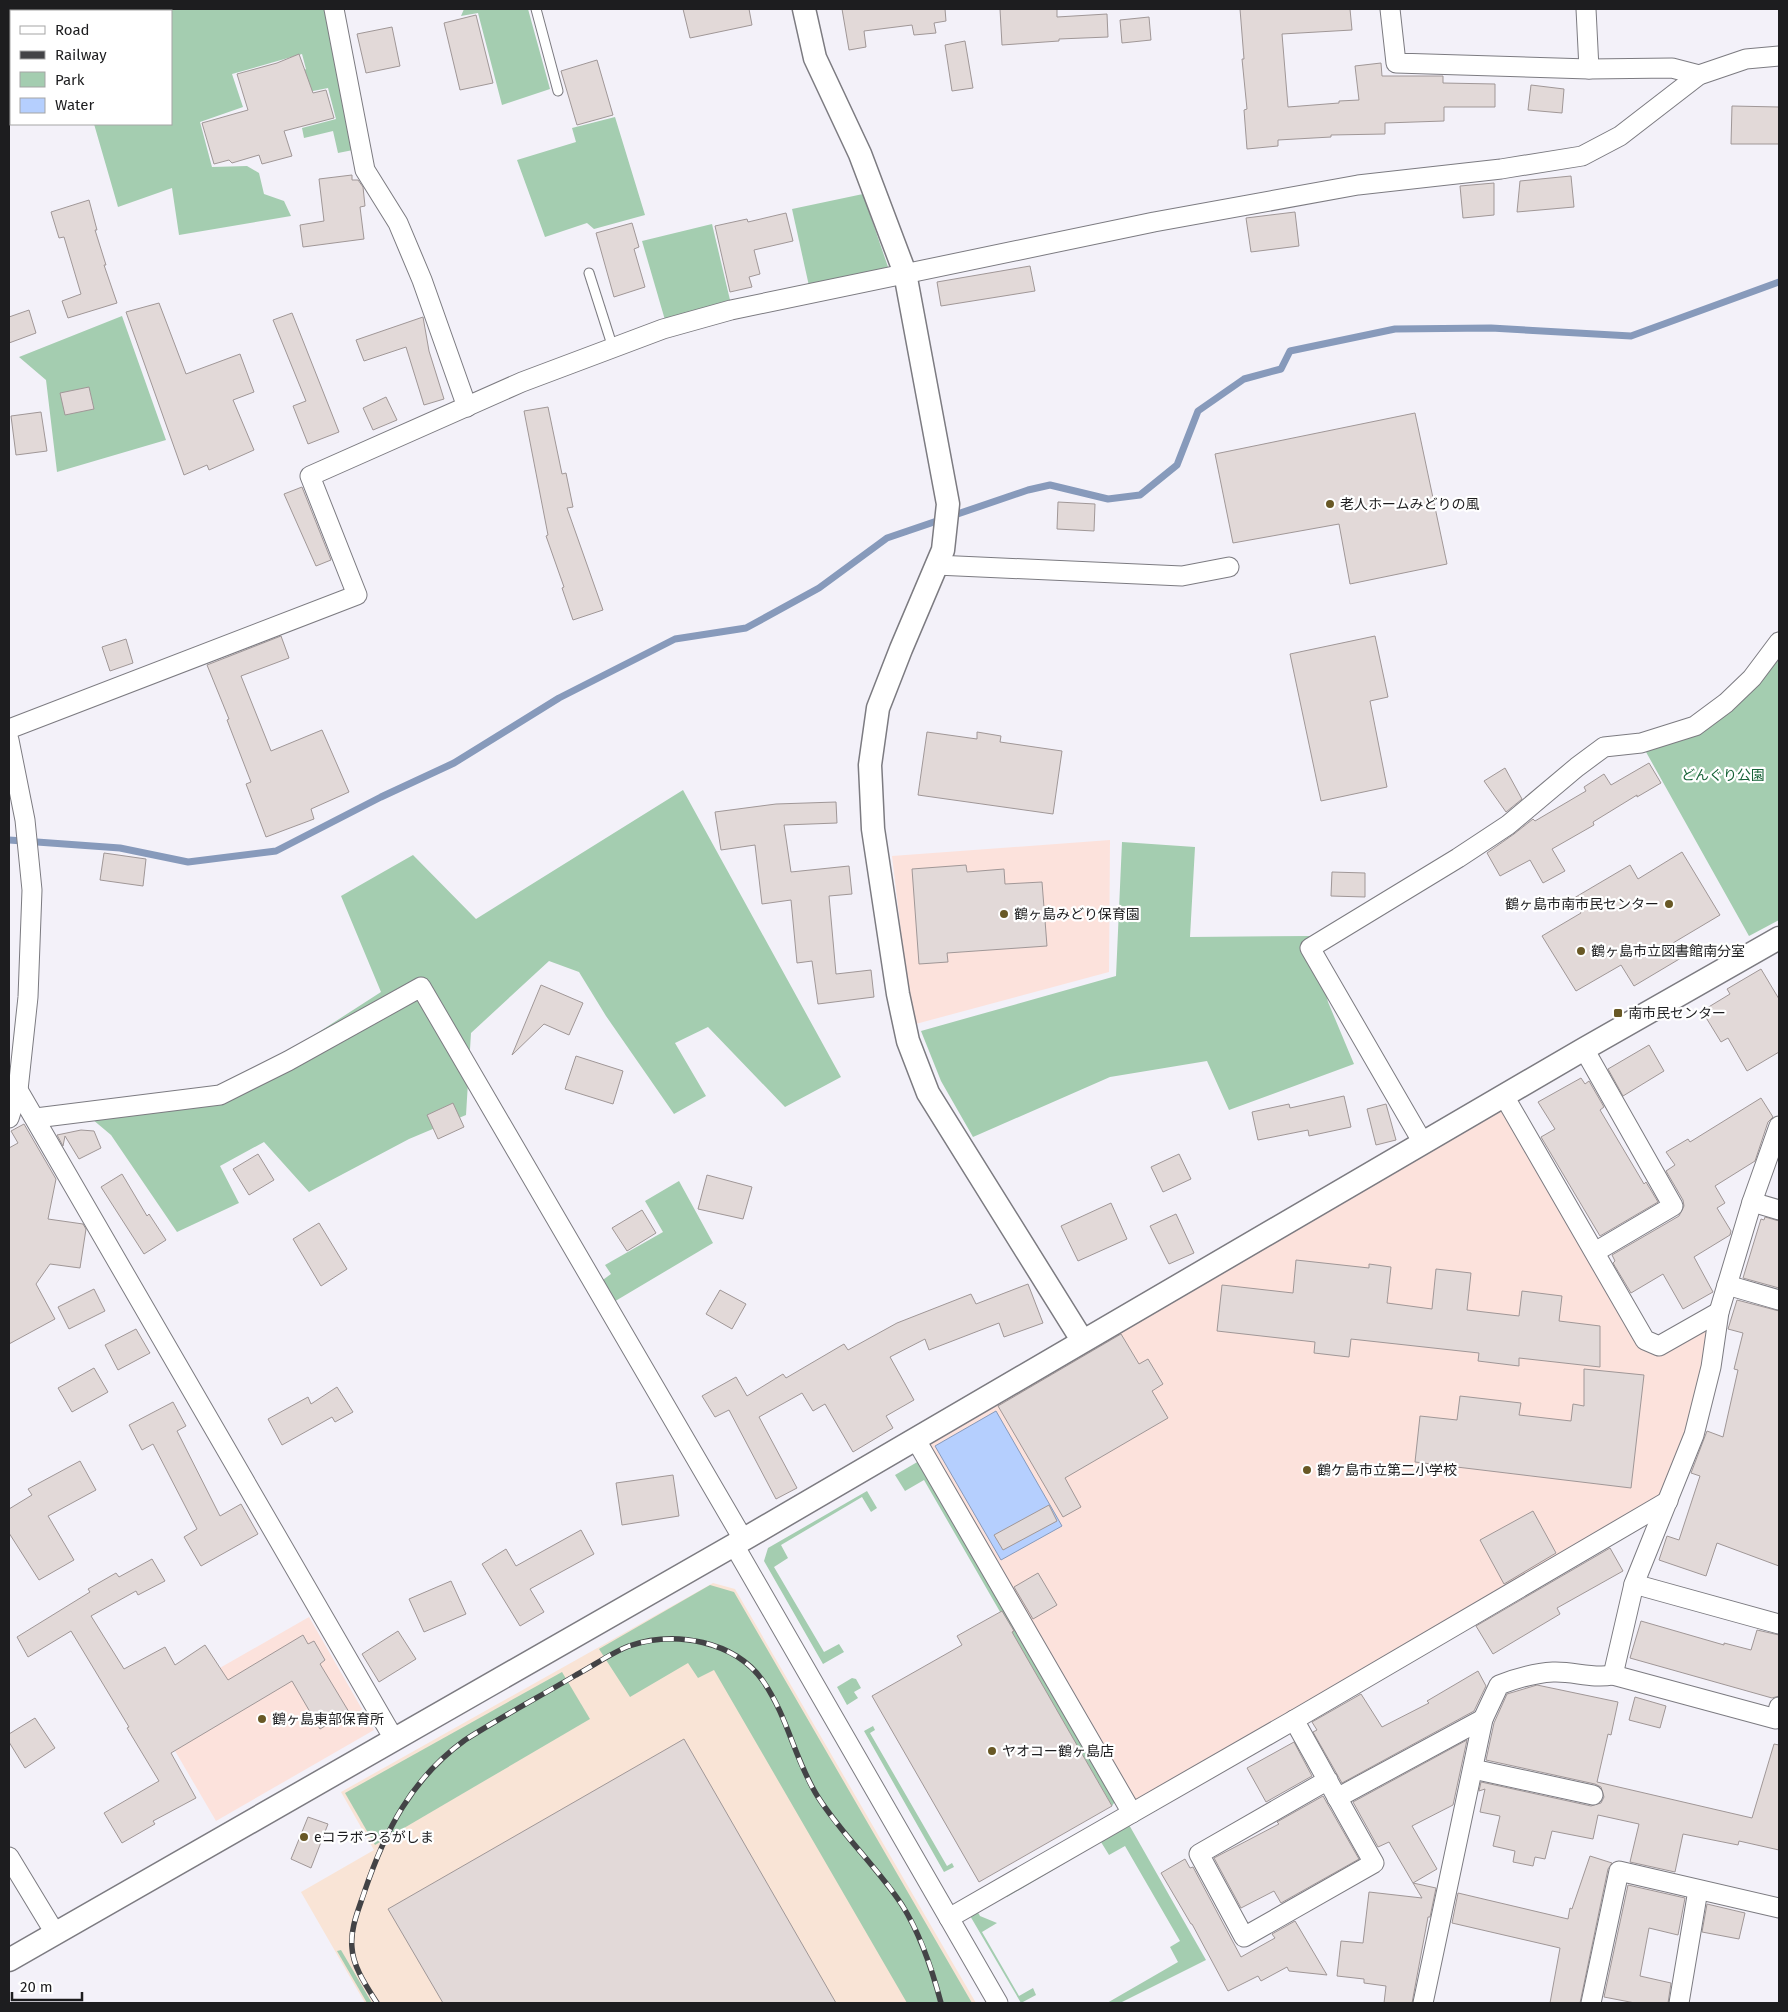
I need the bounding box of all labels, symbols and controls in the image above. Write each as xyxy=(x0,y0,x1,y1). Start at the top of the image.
legend xyxy=(10,10,172,125)
text: Road xyxy=(55,21,90,39)
text: Railway xyxy=(55,46,107,64)
text: Park xyxy=(55,71,85,89)
text: Water xyxy=(55,96,94,114)
place label: 老人ホームみどりの風 xyxy=(1340,496,1480,513)
marker: 老人ホームみどりの風 xyxy=(1324,498,1336,510)
park label: どんぐり公園 xyxy=(1681,767,1765,784)
place label: 鶴ヶ島市南市民センター xyxy=(1505,896,1659,913)
marker: 鶴ヶ島市南市民センター xyxy=(1663,898,1675,910)
place label: 鶴ヶ島みどり保育園 xyxy=(1014,906,1140,923)
marker: 鶴ヶ島みどり保育園 xyxy=(998,908,1010,920)
place label: 鶴ヶ島市立図書館南分室 xyxy=(1591,943,1745,960)
marker: 鶴ヶ島市立図書館南分室 xyxy=(1575,945,1587,957)
place label: 南市民センター xyxy=(1628,1005,1726,1022)
marker: 南市民センター xyxy=(1612,1007,1624,1019)
place label: 鶴ケ島市立第二小学校 xyxy=(1317,1462,1457,1479)
marker: 鶴ケ島市立第二小学校 xyxy=(1301,1464,1313,1476)
place label: 鶴ヶ島東部保育所 xyxy=(272,1711,384,1728)
marker: 鶴ヶ島東部保育所 xyxy=(256,1713,268,1725)
place label: ヤオコー鶴ヶ島店 xyxy=(1002,1743,1114,1760)
marker: ヤオコー鶴ヶ島店 xyxy=(986,1745,998,1757)
place label: eコラボつるがしま xyxy=(314,1829,434,1846)
marker: eコラボつるがしま xyxy=(298,1831,310,1843)
scale bar xyxy=(12,1970,82,2002)
text: 20 m xyxy=(20,1978,53,1996)

